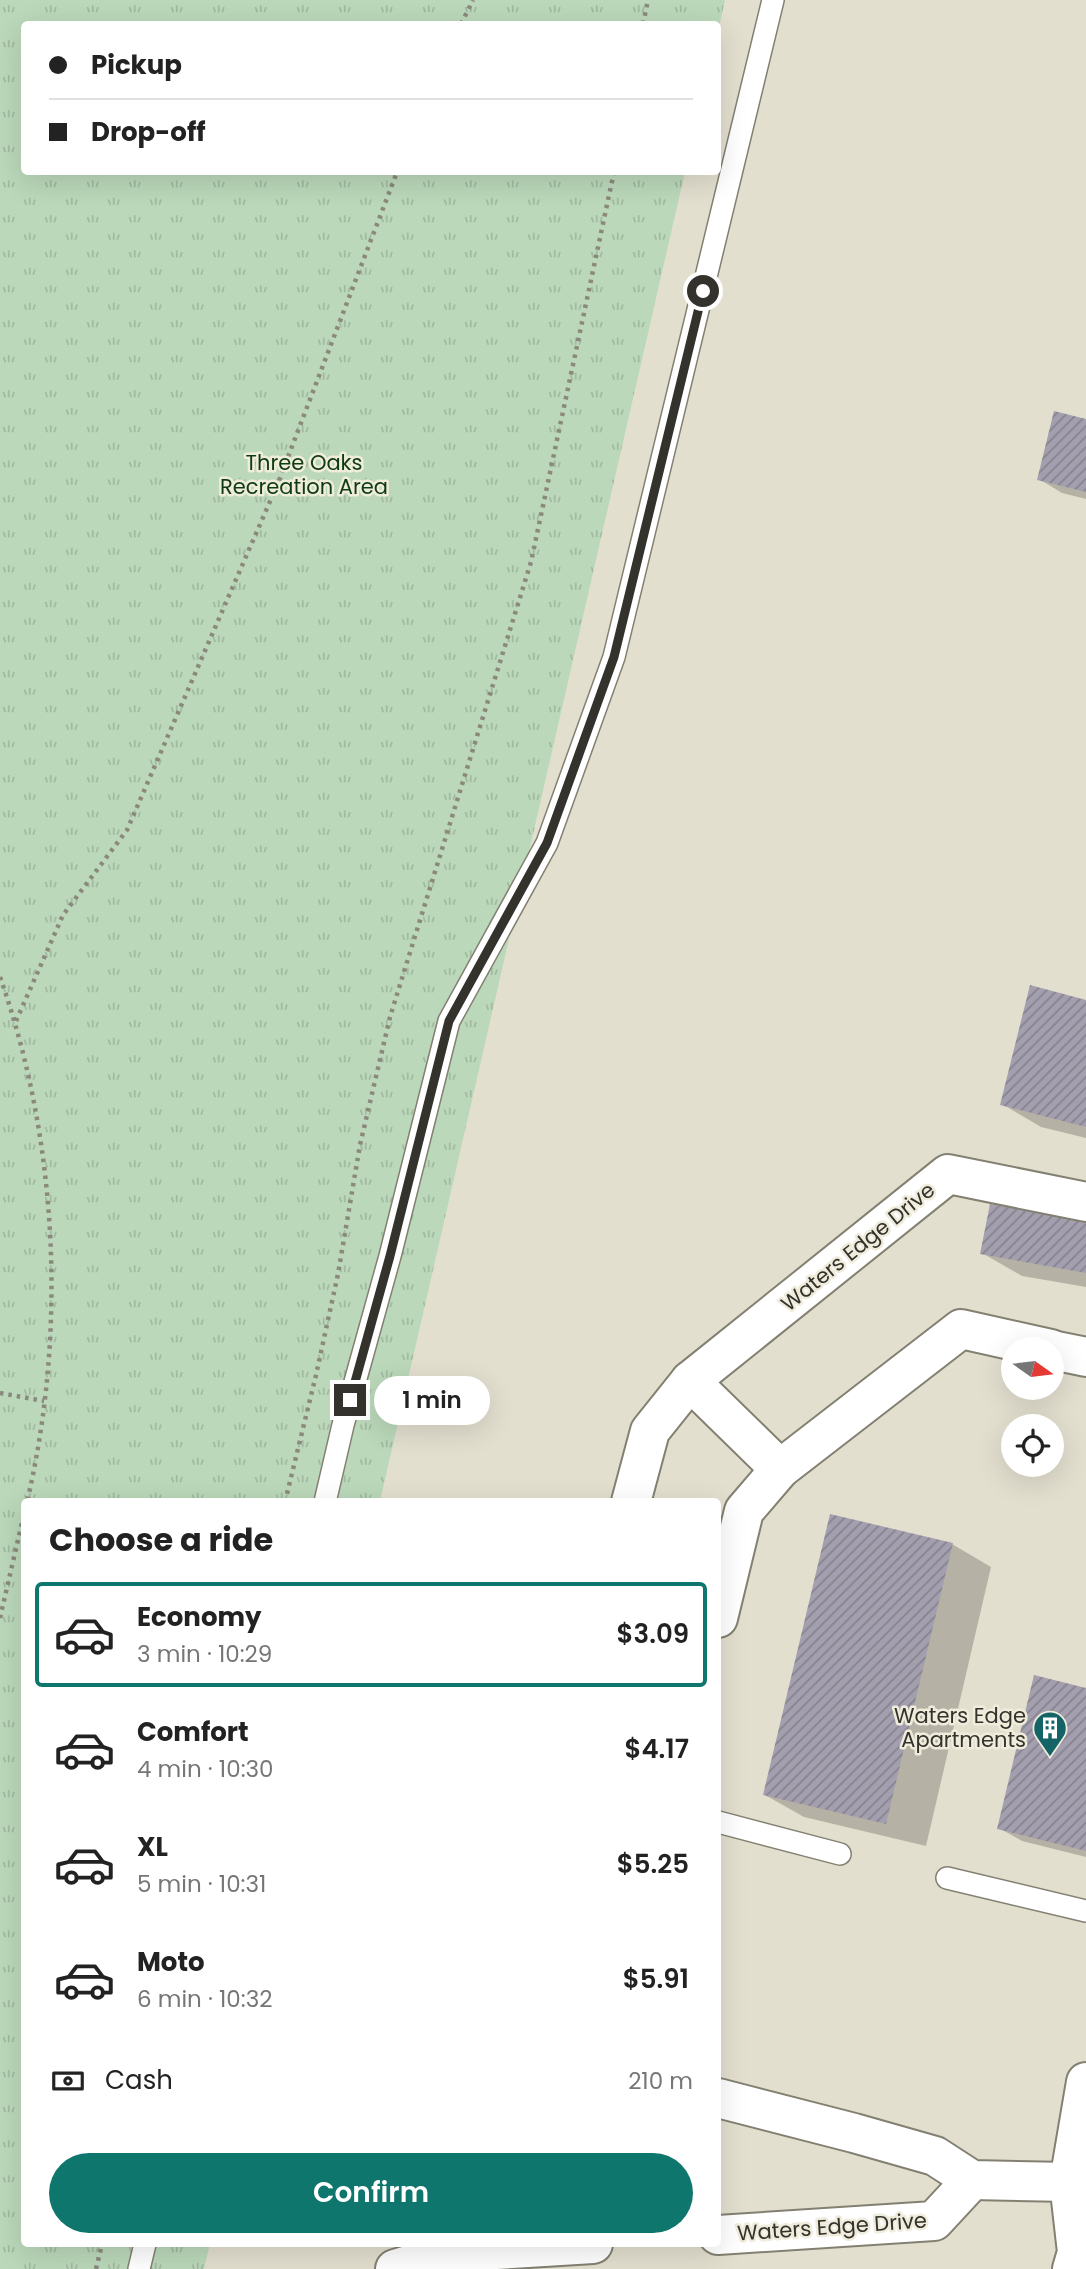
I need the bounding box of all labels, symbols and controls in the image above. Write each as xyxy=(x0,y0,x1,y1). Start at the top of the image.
text: Pickup xyxy=(91,47,182,83)
text: Drop-off xyxy=(91,114,206,150)
route start xyxy=(687,275,719,307)
park label: Three Oaks Recreation Area xyxy=(220,448,388,501)
street label: Waters Edge Drive xyxy=(775,1175,941,1318)
north arrow xyxy=(1001,1337,1064,1400)
map controls xyxy=(1001,1337,1064,1477)
callout: 1 min xyxy=(374,1376,490,1424)
route end xyxy=(334,1384,366,1416)
text: 1 min xyxy=(402,1384,462,1416)
button: locate xyxy=(1001,1414,1064,1477)
text: Choose a ride xyxy=(49,1517,273,1562)
text: Economy xyxy=(137,1599,261,1635)
icon: car xyxy=(53,1603,116,1666)
text: $3.09 xyxy=(617,1616,689,1652)
text: 3 min · 10:29 xyxy=(137,1638,272,1670)
place label: Waters Edge Apartments xyxy=(894,1701,1026,1754)
building icon: Waters Edge Apartments xyxy=(1031,1709,1069,1758)
text: Comfort xyxy=(137,1714,249,1750)
icon: car xyxy=(53,1718,116,1781)
text: $4.17 xyxy=(624,1731,689,1767)
text: 4 min · 10:30 xyxy=(137,1753,274,1785)
text: XL xyxy=(137,1829,168,1865)
icon: car xyxy=(53,1833,116,1896)
text: $5.25 xyxy=(617,1846,689,1882)
text: 5 min · 10:31 xyxy=(137,1868,266,1900)
text: Moto xyxy=(137,1944,205,1980)
icon: car xyxy=(53,1948,116,2011)
text: $5.91 xyxy=(623,1961,689,1997)
text: 6 min · 10:32 xyxy=(137,1983,272,2015)
icon: cash xyxy=(49,2062,87,2100)
text: Cash xyxy=(105,2062,173,2098)
text: 210 m xyxy=(628,2065,693,2097)
button: Confirm xyxy=(49,2153,693,2233)
street label: Waters Edge Drive xyxy=(736,2205,928,2248)

